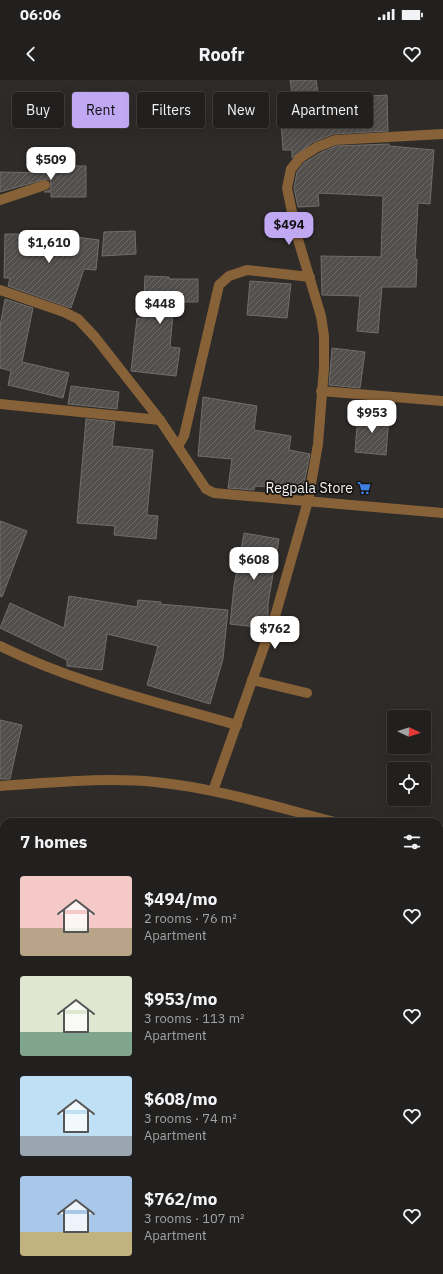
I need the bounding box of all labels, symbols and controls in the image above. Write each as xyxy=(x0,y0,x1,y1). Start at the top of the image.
text: 06:06 xyxy=(20,5,61,24)
icon: back xyxy=(20,43,42,65)
text: Roofr xyxy=(199,43,244,66)
icon: heart xyxy=(401,43,423,65)
chip: Buy xyxy=(12,92,64,128)
chip: Rent xyxy=(72,92,129,128)
chip: Filters xyxy=(137,92,205,128)
chip: New xyxy=(213,92,269,128)
chip: Apartment xyxy=(277,92,373,128)
pin: $509 xyxy=(27,147,75,181)
text: $509 xyxy=(35,151,67,168)
pin: $494 xyxy=(265,212,313,246)
text: $494 xyxy=(273,216,305,233)
pin: $1,610 xyxy=(16,230,82,264)
text: $1,610 xyxy=(27,234,71,251)
pin: $448 xyxy=(136,291,184,325)
text: $448 xyxy=(144,295,176,312)
pin: $953 xyxy=(348,400,396,434)
text: $953 xyxy=(356,404,388,421)
place label: Regpala Store xyxy=(265,479,353,497)
supermarket icon: Regpala Store xyxy=(356,480,372,496)
pin: $608 xyxy=(230,547,278,581)
text: $608 xyxy=(238,551,270,568)
pin: $762 xyxy=(251,616,299,650)
text: $762 xyxy=(259,620,291,637)
north arrow xyxy=(387,710,431,754)
map controls xyxy=(387,710,431,806)
button: locate xyxy=(387,762,431,806)
text: 7 homes xyxy=(20,831,87,853)
icon: filters xyxy=(401,831,423,853)
text: $494/mo xyxy=(144,888,217,910)
icon: home xyxy=(52,892,100,940)
icon: heart xyxy=(401,905,423,927)
text: 2 rooms · 76 m² xyxy=(144,910,237,927)
text: Apartment xyxy=(144,927,207,944)
text: $953/mo xyxy=(144,988,217,1010)
icon: home xyxy=(52,992,100,1040)
icon: heart xyxy=(401,1005,423,1027)
text: 3 rooms · 113 m² xyxy=(144,1010,245,1027)
text: Apartment xyxy=(144,1027,207,1044)
text: $608/mo xyxy=(144,1088,217,1110)
icon: home xyxy=(52,1092,100,1140)
icon: heart xyxy=(401,1105,423,1127)
text: 3 rooms · 74 m² xyxy=(144,1110,237,1127)
text: Apartment xyxy=(144,1127,207,1144)
text: $762/mo xyxy=(144,1188,217,1210)
icon: home xyxy=(52,1192,100,1240)
icon: heart xyxy=(401,1205,423,1227)
text: 3 rooms · 107 m² xyxy=(144,1210,245,1227)
text: Apartment xyxy=(144,1227,207,1244)

